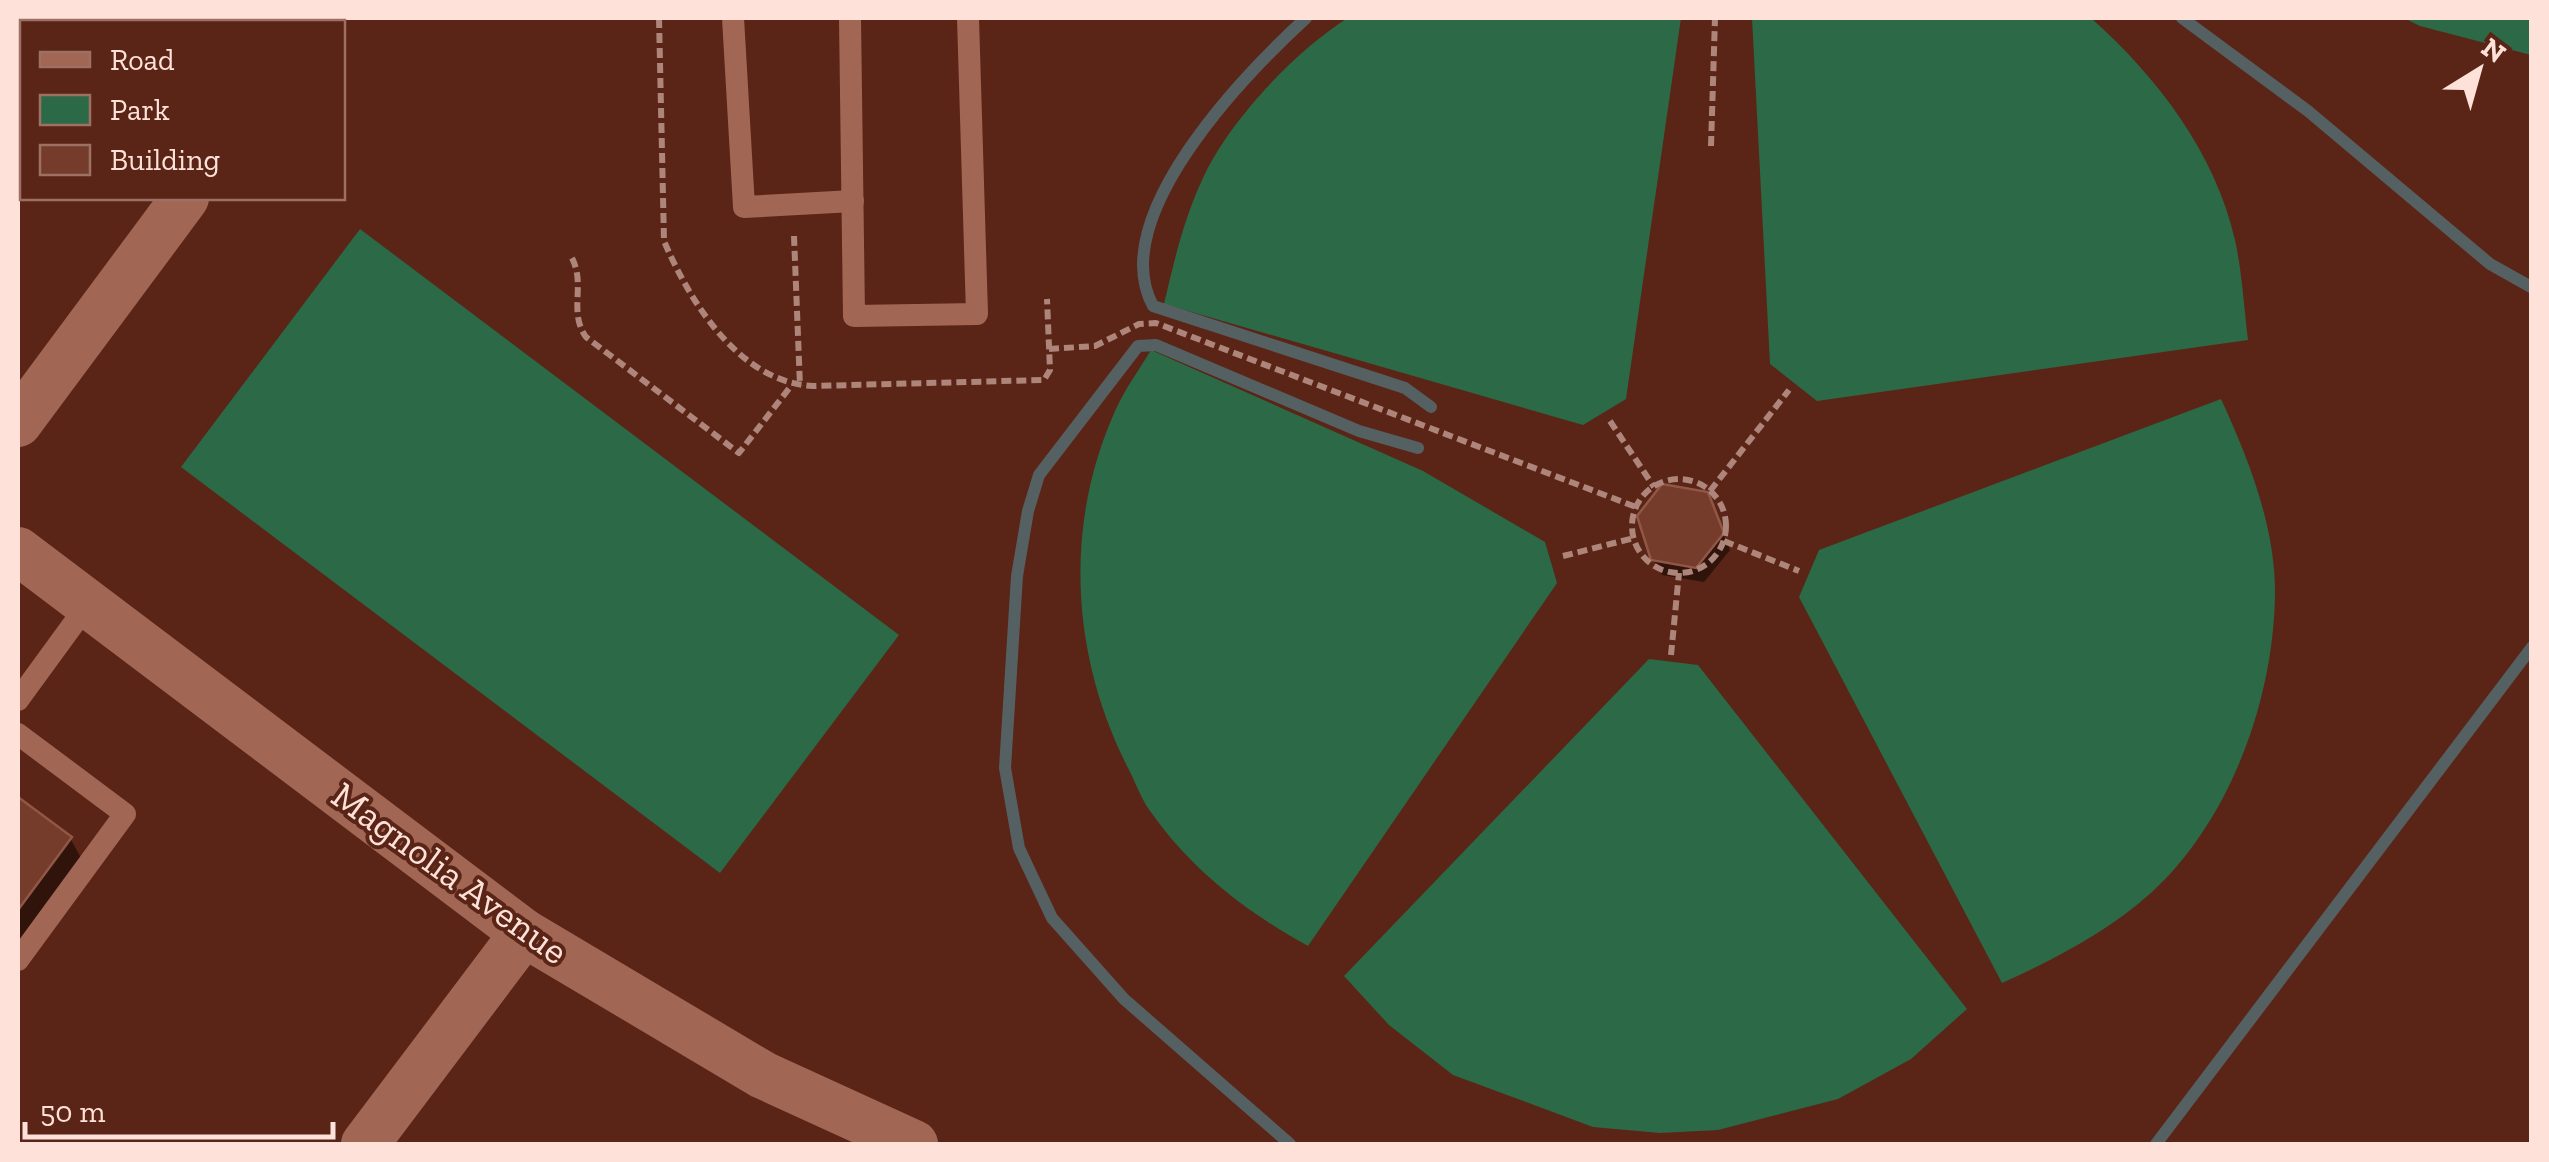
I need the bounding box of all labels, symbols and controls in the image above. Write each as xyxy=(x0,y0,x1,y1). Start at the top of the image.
legend xyxy=(20,20,345,200)
north arrow xyxy=(2429,20,2529,120)
text: N xyxy=(2475,31,2512,70)
text: Road xyxy=(110,42,175,78)
text: Park xyxy=(110,92,170,128)
text: Building xyxy=(110,142,220,178)
street label: Magnolia Avenue xyxy=(323,772,577,974)
scale bar xyxy=(25,1077,332,1139)
text: 50 m xyxy=(40,1094,105,1130)

